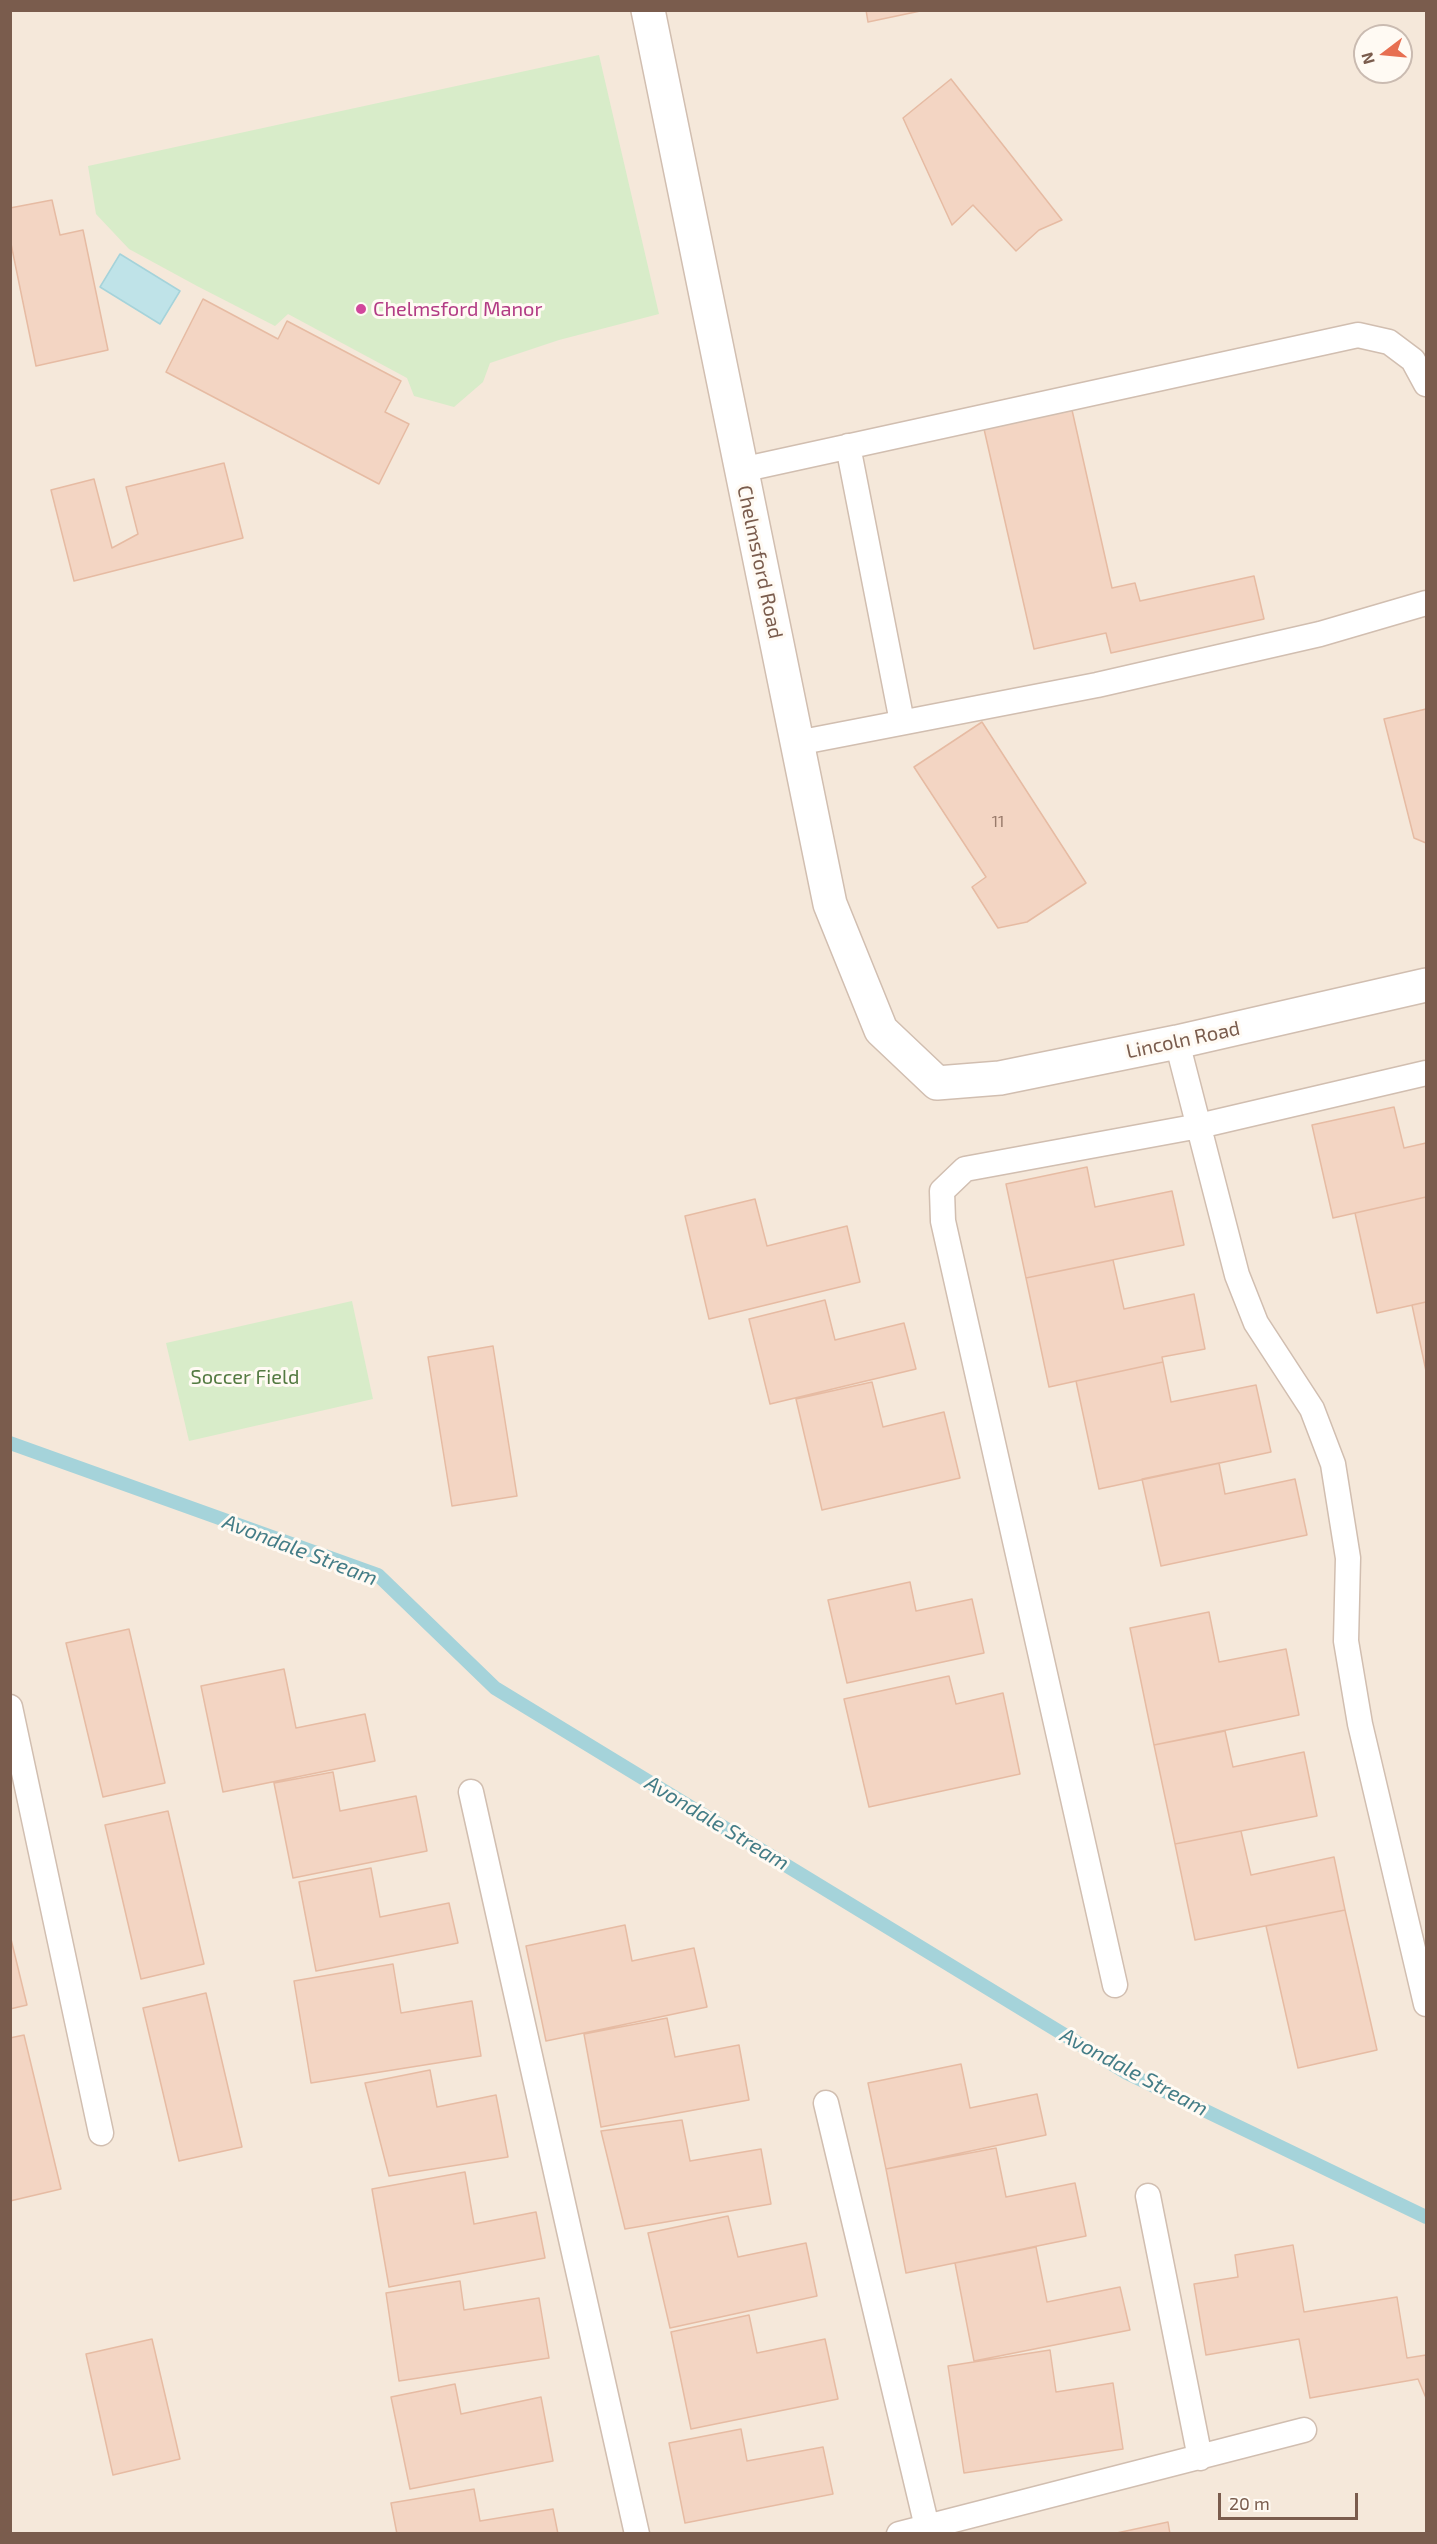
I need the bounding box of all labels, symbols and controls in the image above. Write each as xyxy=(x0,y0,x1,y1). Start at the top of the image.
north arrow xyxy=(1353,24,1413,84)
text: N xyxy=(1356,50,1378,67)
place label: Chelmsford Manor xyxy=(373,297,542,321)
marker: Chelmsford Manor xyxy=(354,302,368,316)
street label: Chelmsford Road xyxy=(732,483,788,641)
house number: 11 xyxy=(992,812,1004,832)
street label: Lincoln Road xyxy=(1124,1016,1242,1064)
park label: Soccer Field xyxy=(191,1365,299,1389)
water label: Avondale Stream xyxy=(219,1509,381,1591)
water label: Avondale Stream xyxy=(641,1770,793,1876)
water label: Avondale Stream xyxy=(1056,2023,1212,2121)
scale bar xyxy=(1221,2481,1360,2519)
text: 20 m xyxy=(1229,2492,1270,2514)

